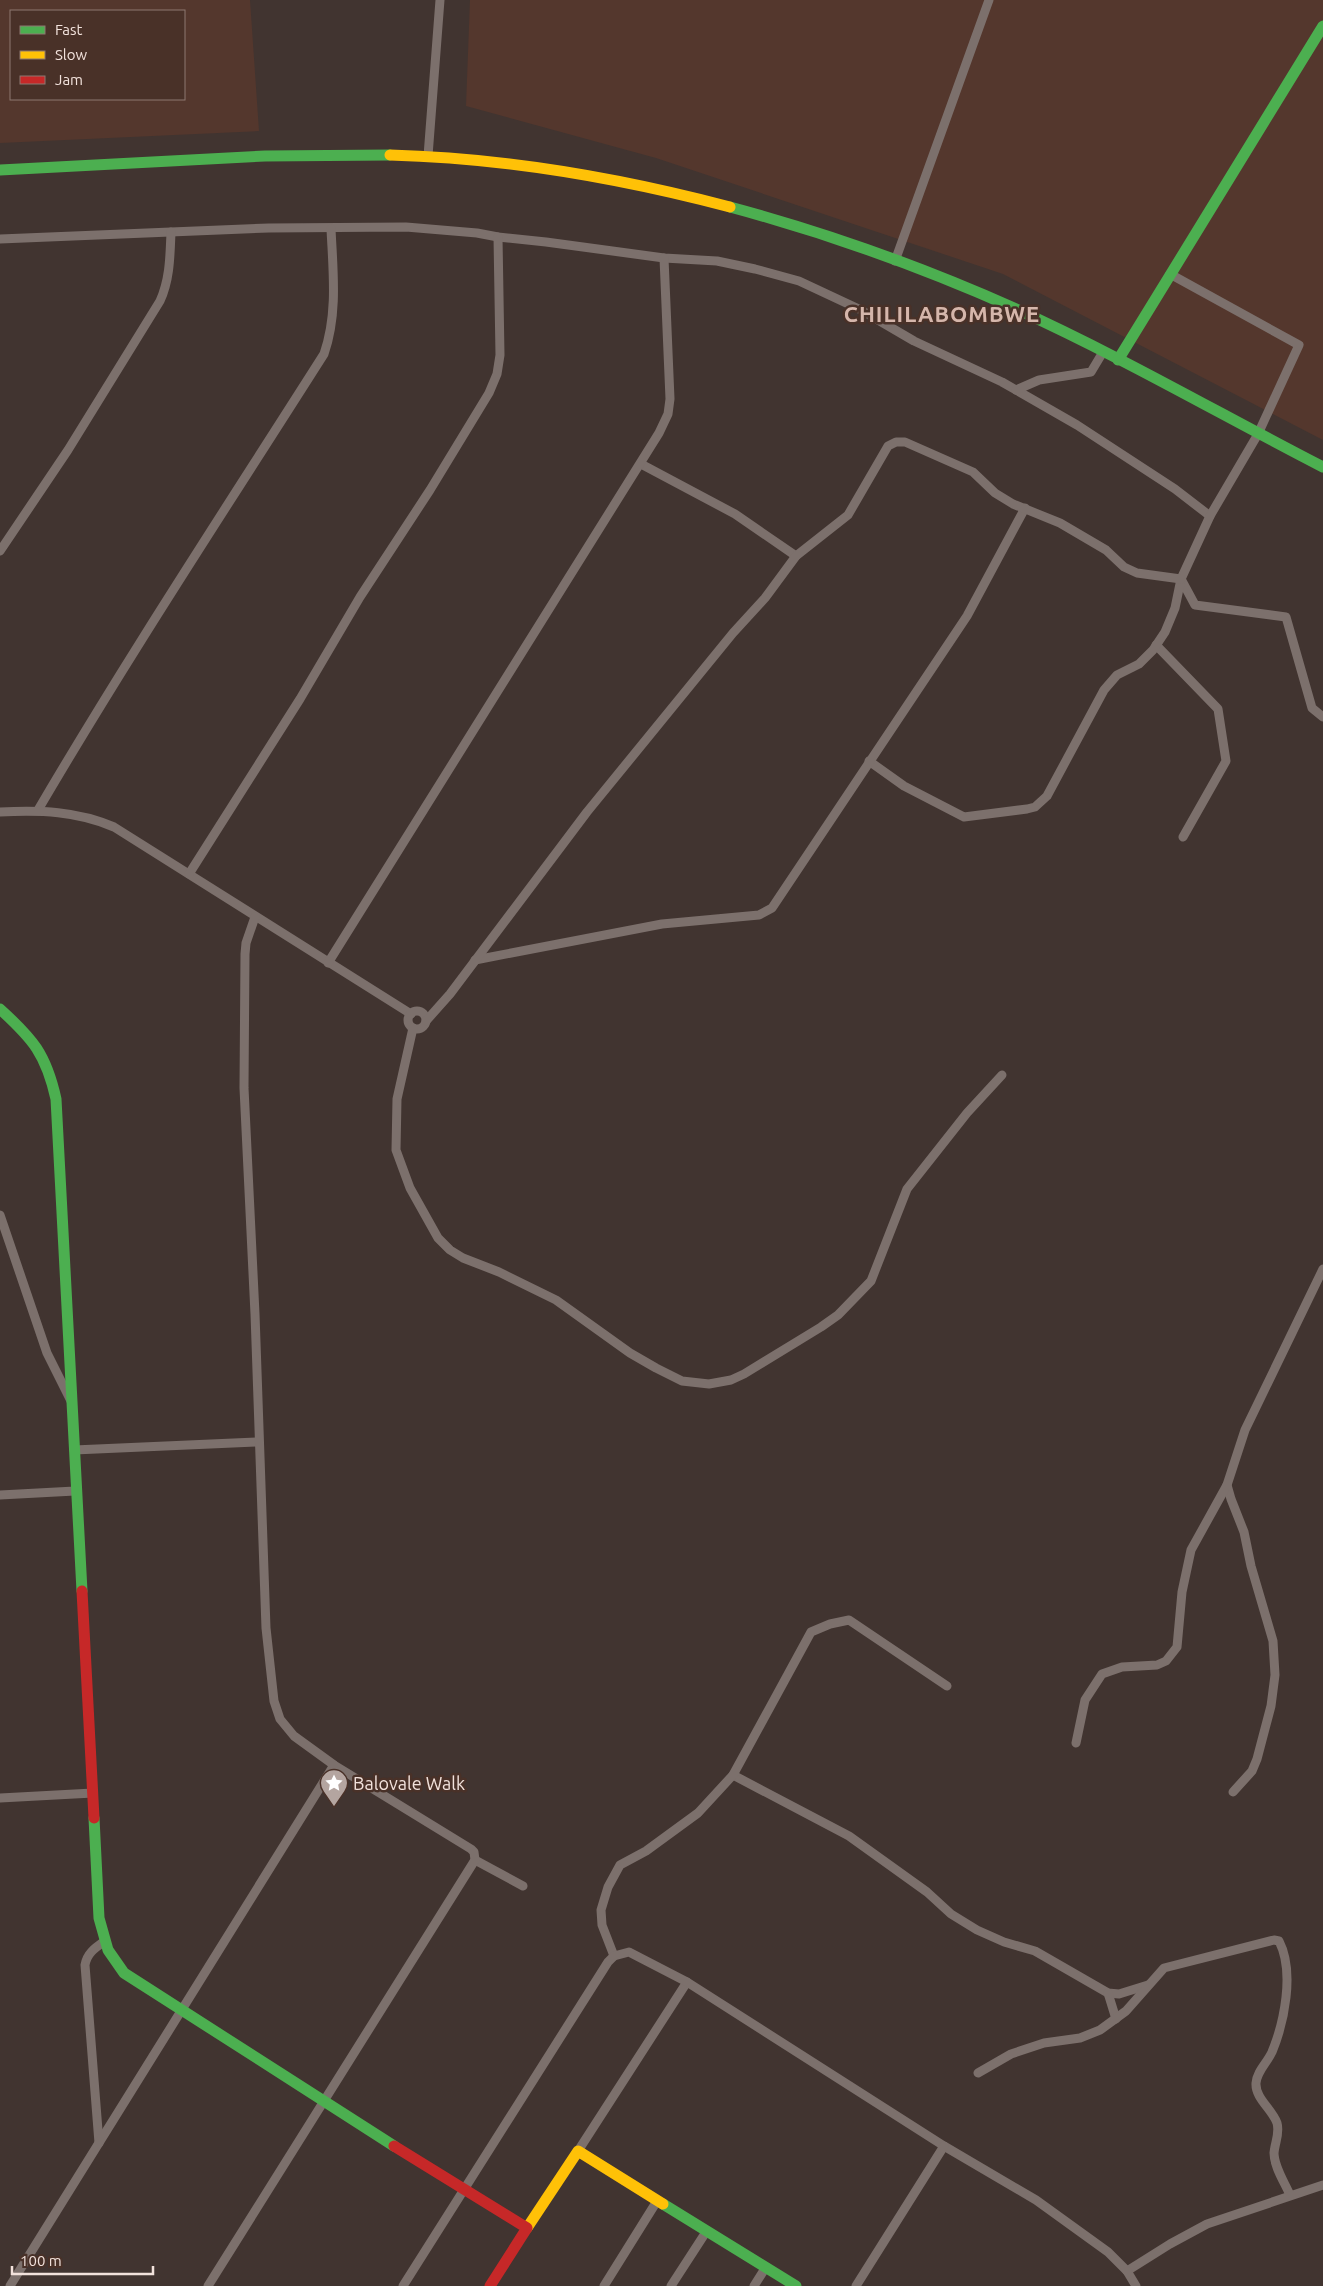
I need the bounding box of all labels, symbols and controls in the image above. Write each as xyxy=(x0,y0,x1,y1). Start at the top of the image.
legend xyxy=(10,10,185,100)
text: Fast xyxy=(55,21,83,38)
text: Slow xyxy=(55,46,88,63)
text: Jam xyxy=(55,71,83,88)
district label: CHILILABOMBWE xyxy=(844,301,1040,326)
place icon: Balovale Walk xyxy=(319,1768,349,1807)
place label: Balovale Walk xyxy=(353,1773,465,1793)
scale bar xyxy=(12,2244,154,2276)
text: 100 m xyxy=(20,2252,62,2269)

